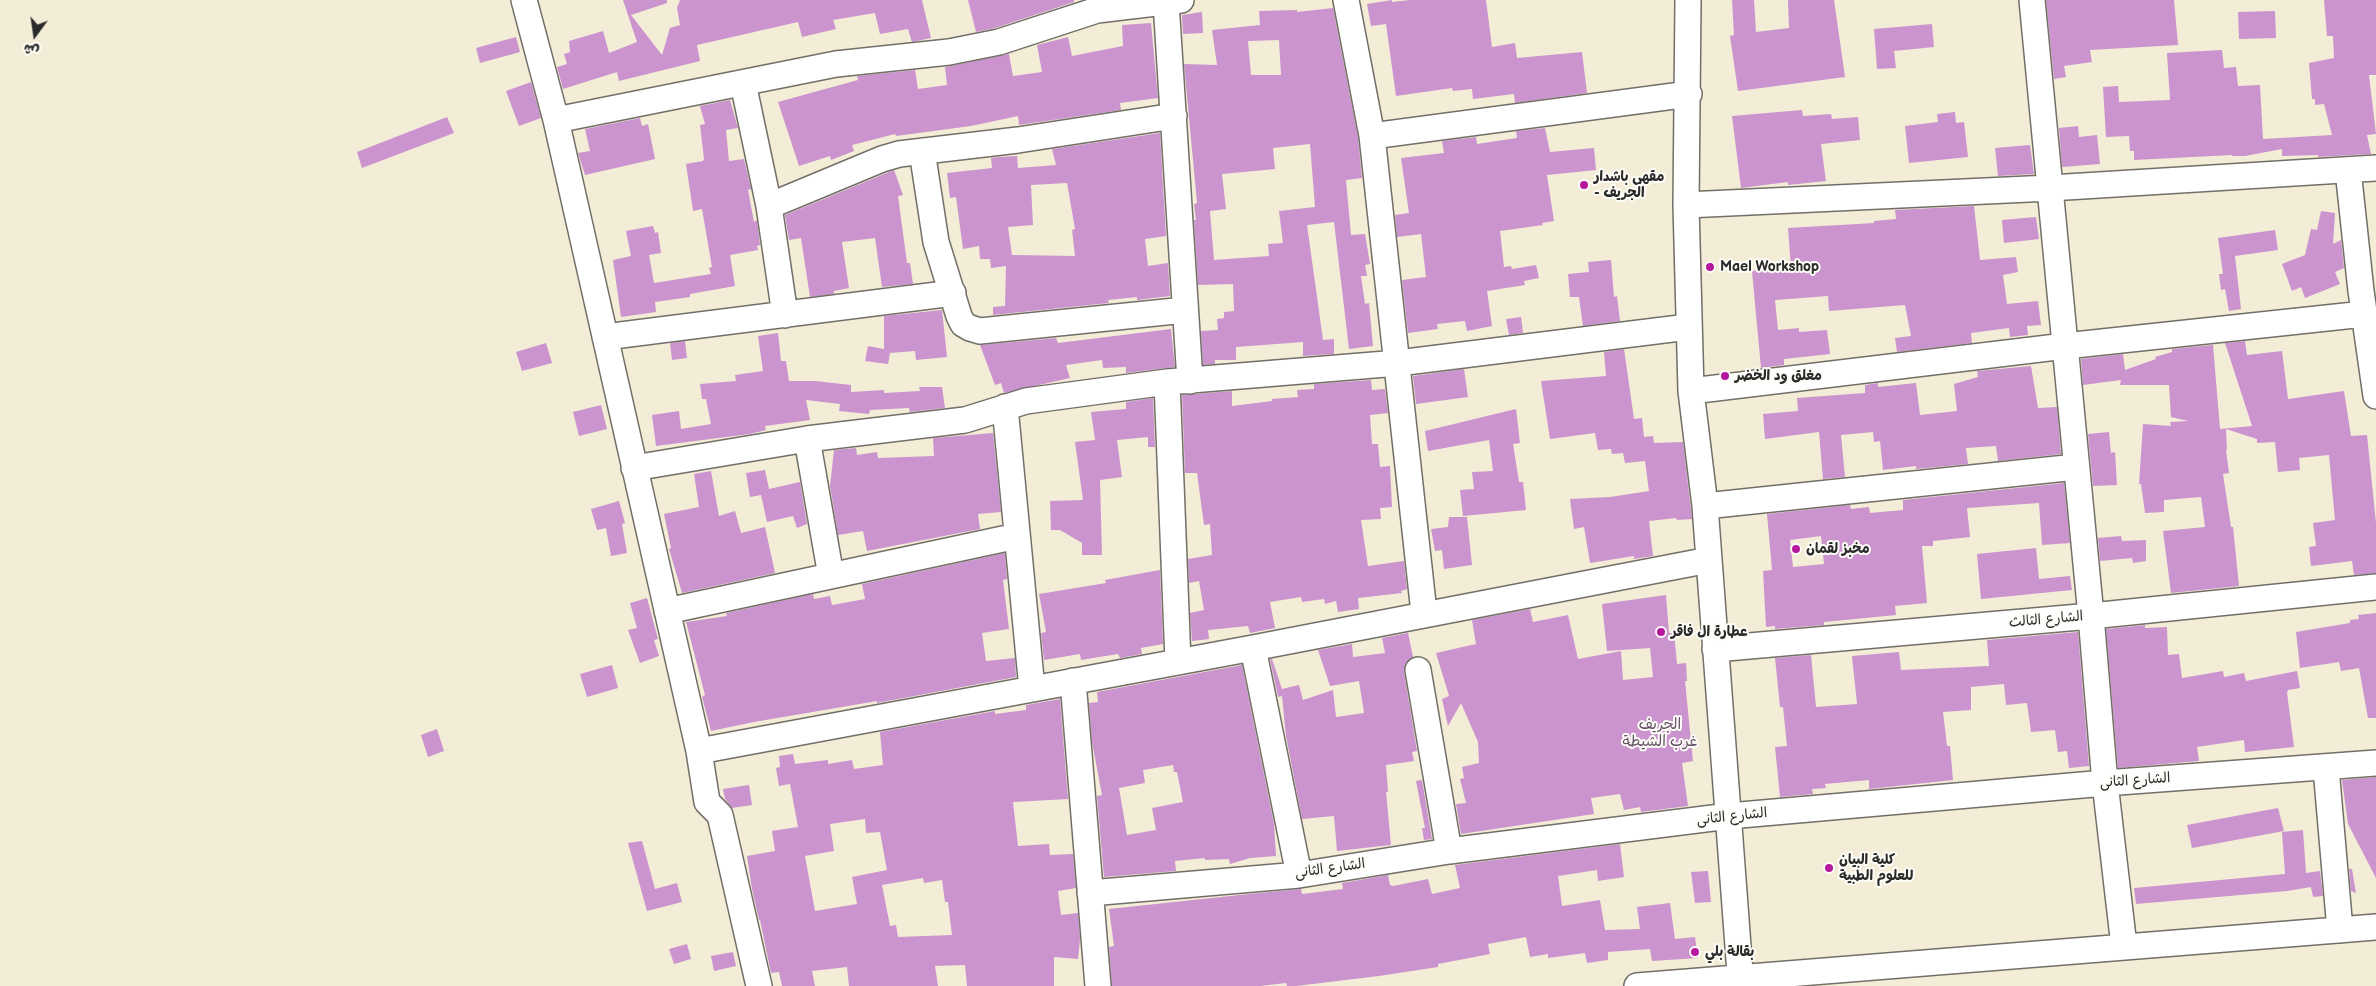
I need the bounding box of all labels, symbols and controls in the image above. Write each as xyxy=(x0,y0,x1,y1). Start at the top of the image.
north arrow xyxy=(10,10,60,60)
text: ش xyxy=(22,40,41,60)
place label: مقهى باشدار - الجريف xyxy=(1594,169,1664,202)
marker: مقهى باشدار - الجريف xyxy=(1578,179,1590,191)
place label: Mael Workshop xyxy=(1720,259,1819,275)
marker: Mael Workshop xyxy=(1704,261,1716,273)
place label: مغلق ود الخضر xyxy=(1735,368,1822,384)
marker: مغلق ود الخضر xyxy=(1719,370,1731,382)
place label: مخبز لقمان xyxy=(1806,541,1870,557)
marker: مخبز لقمان xyxy=(1790,543,1802,555)
street label: الشارع الثالث xyxy=(2008,608,2084,632)
place label: عطارة ال فاقر xyxy=(1671,624,1748,640)
marker: عطارة ال فاقر xyxy=(1655,626,1667,638)
district label: الجريف غرب الشيطة xyxy=(1623,716,1697,751)
street label: الشارع الثانى xyxy=(2099,770,2171,792)
street label: الشارع الثانى xyxy=(1696,805,1768,829)
place label: كلية البيان للعلوم الطبية xyxy=(1839,852,1913,884)
street label: الشارع الثانى xyxy=(1294,856,1366,882)
marker: كلية البيان للعلوم الطبية xyxy=(1823,862,1835,874)
place label: بقالة بلي xyxy=(1705,944,1754,960)
marker: بقالة بلي xyxy=(1689,946,1701,958)

